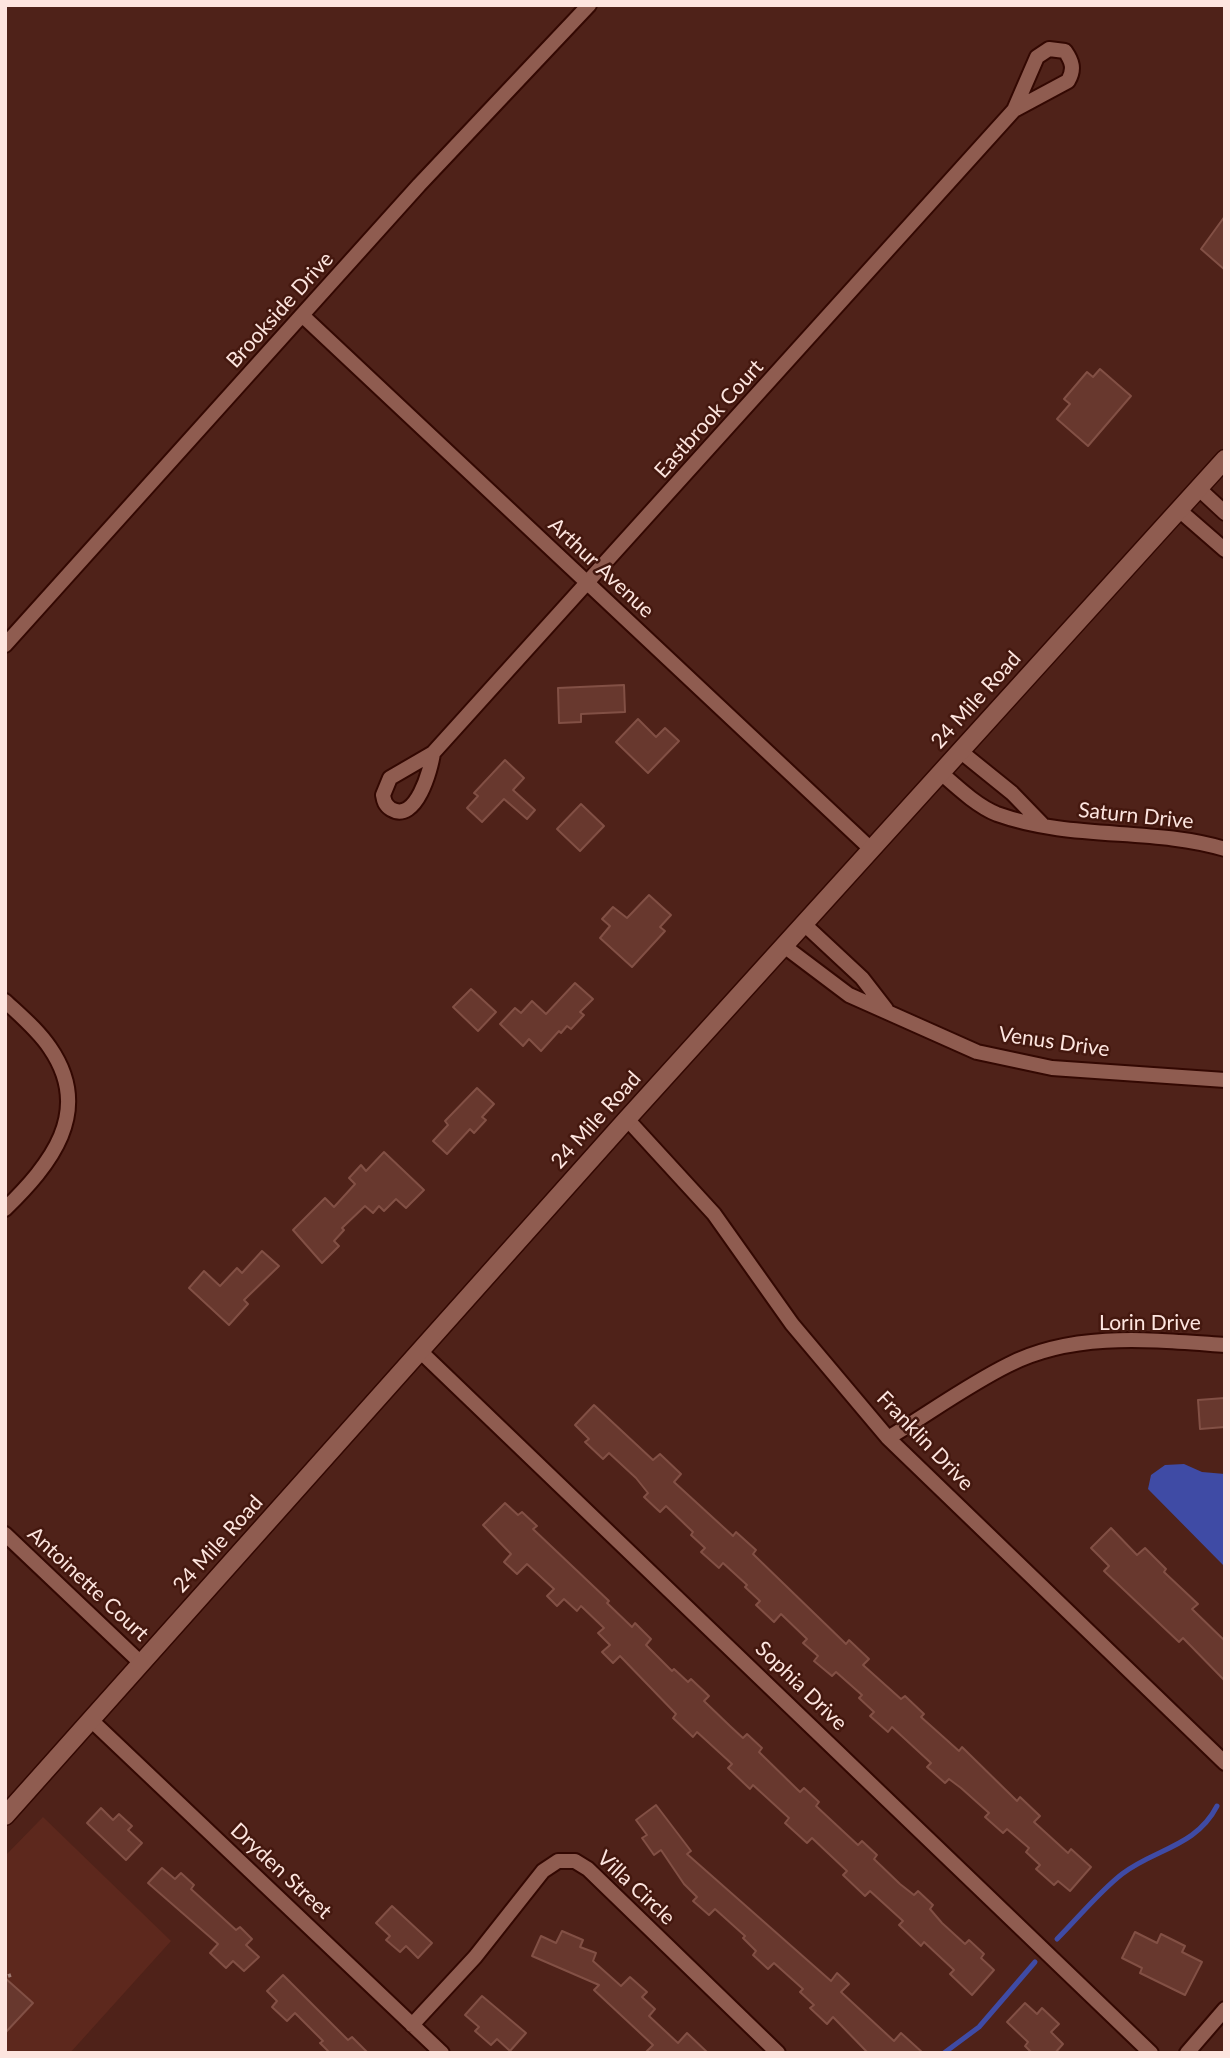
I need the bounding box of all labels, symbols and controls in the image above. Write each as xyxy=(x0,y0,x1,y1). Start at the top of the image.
street label: Brookside Drive xyxy=(221,247,339,373)
street label: Eastbrook Court xyxy=(649,355,769,483)
street label: Arthur Avenue xyxy=(543,513,659,623)
street label: 24 Mile Road xyxy=(926,646,1026,754)
street label: Saturn Drive xyxy=(1077,797,1195,835)
street label: Venus Drive xyxy=(997,1022,1111,1062)
street label: 24 Mile Road xyxy=(546,1066,646,1174)
street label: Lorin Drive xyxy=(1099,1310,1201,1336)
street label: Franklin Drive xyxy=(871,1386,979,1496)
street label: 24 Mile Road xyxy=(168,1490,268,1598)
street label: Antoinette Court xyxy=(22,1522,154,1646)
street label: Sophia Drive xyxy=(750,1636,852,1736)
street label: Dryden Street xyxy=(225,1818,337,1924)
street label: Villa Circle xyxy=(592,1846,680,1930)

